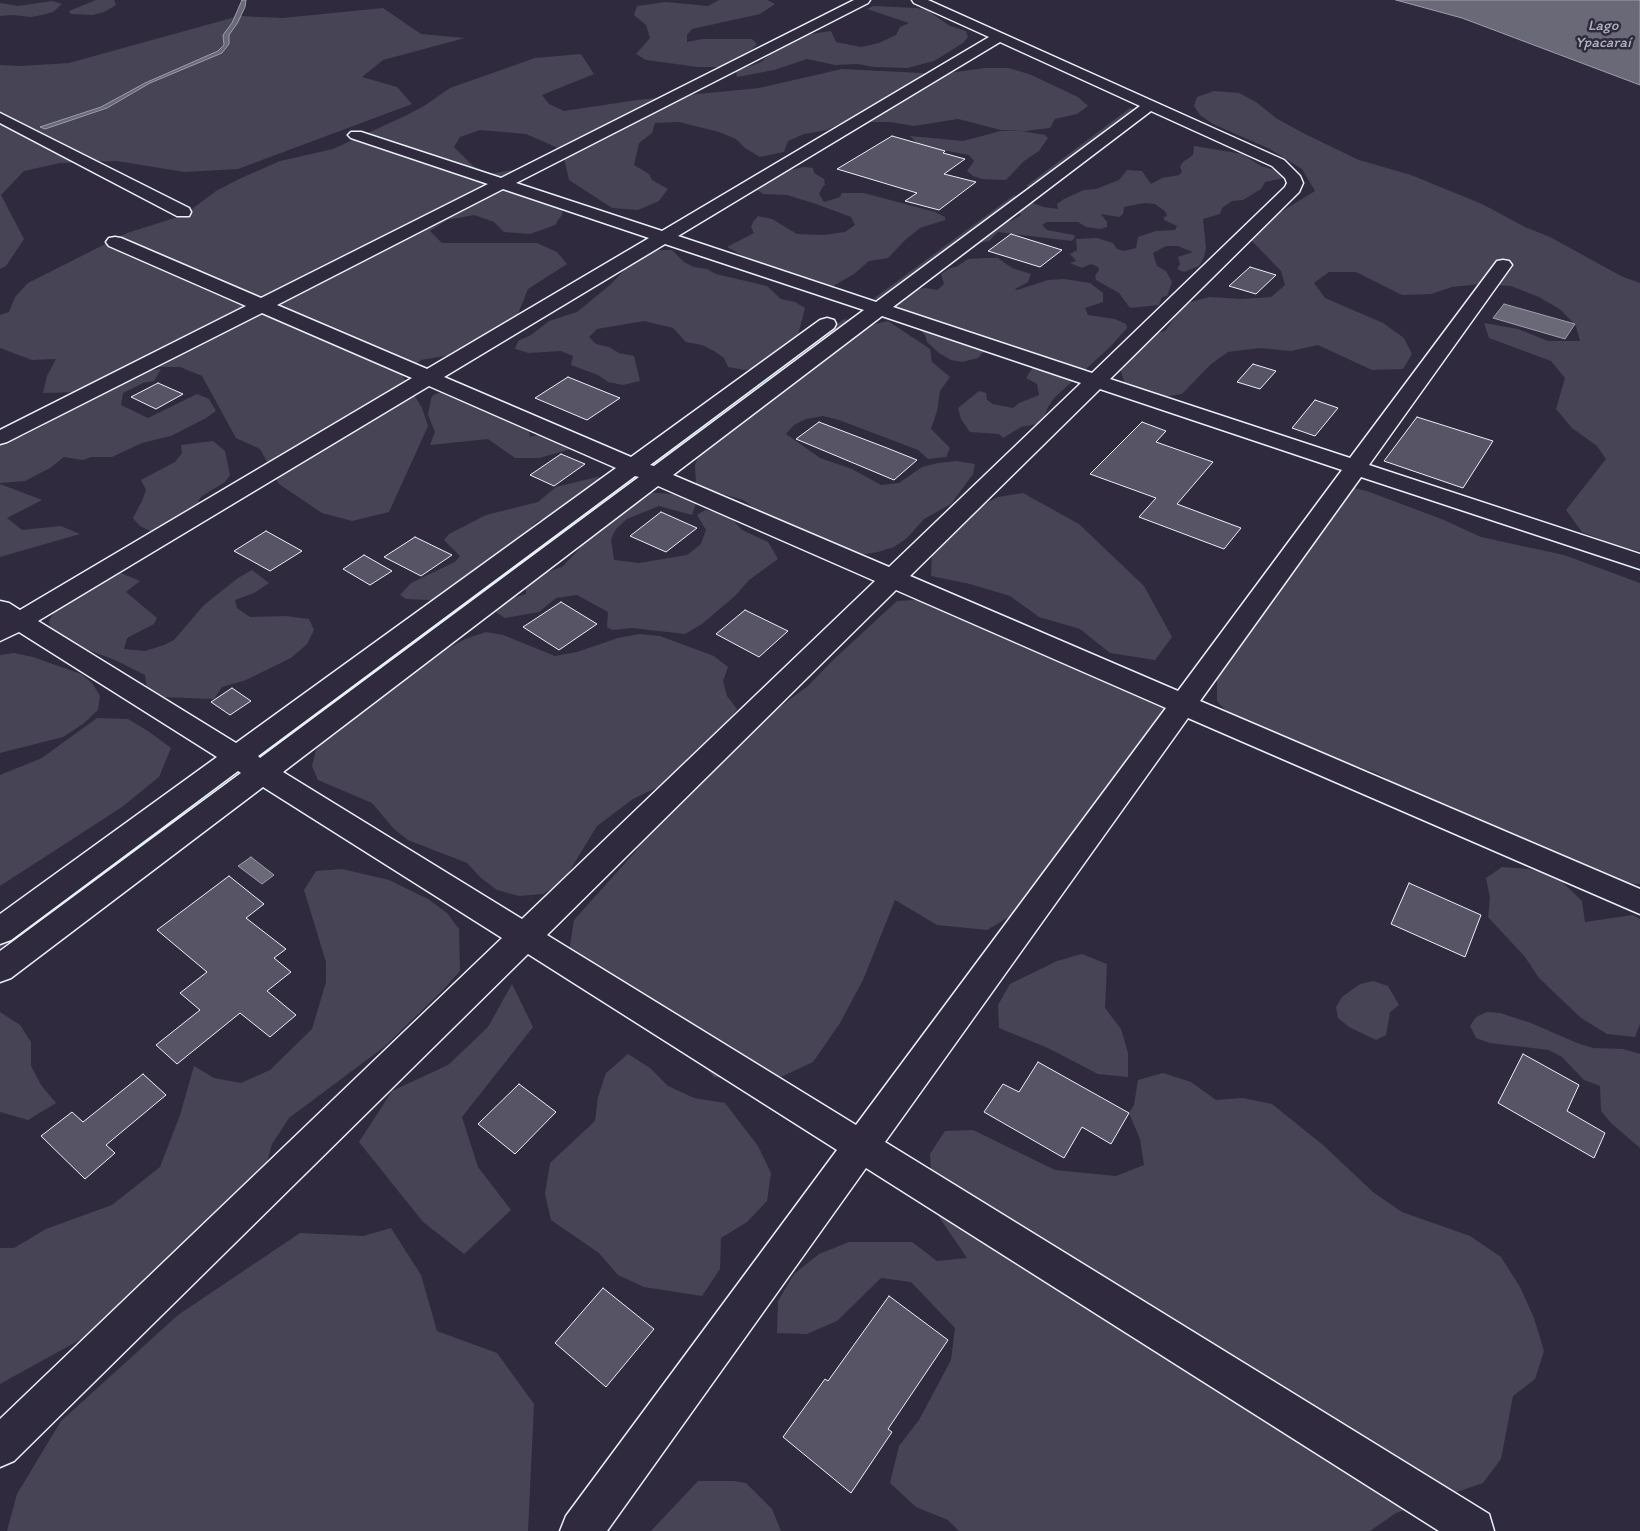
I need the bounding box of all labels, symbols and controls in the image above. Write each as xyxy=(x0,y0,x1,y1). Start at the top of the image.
water label: Lago Ypacaraí xyxy=(1575,17,1631,52)

